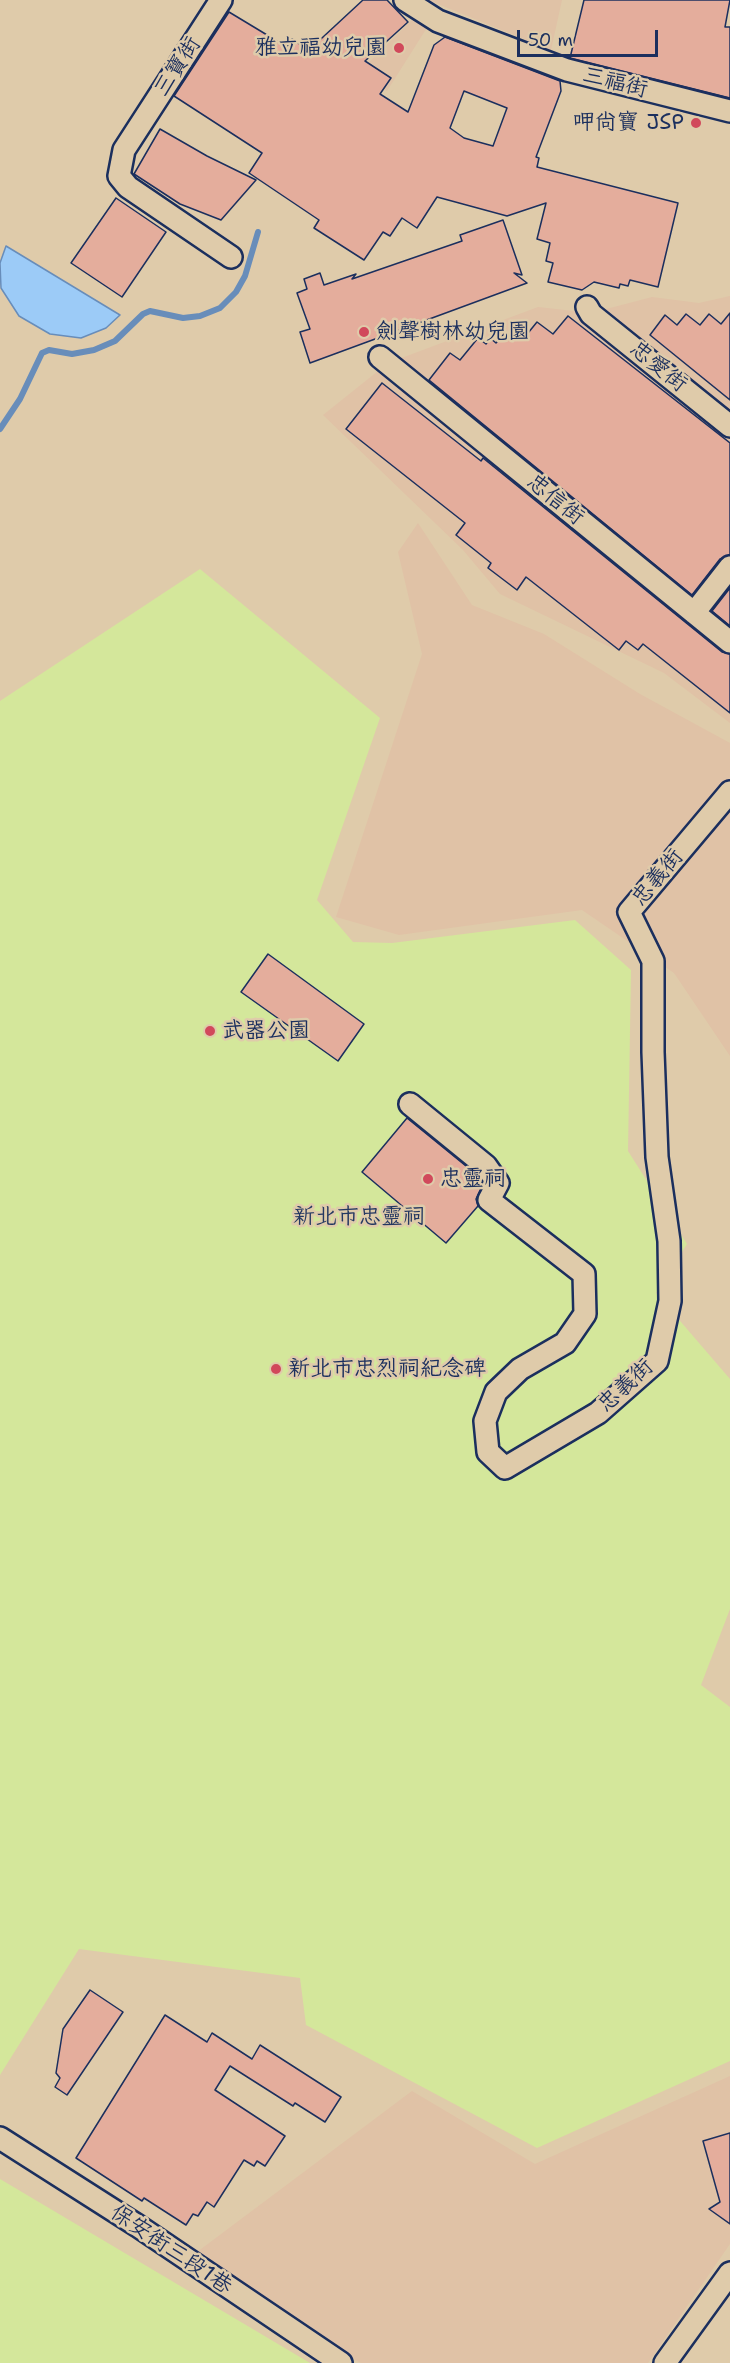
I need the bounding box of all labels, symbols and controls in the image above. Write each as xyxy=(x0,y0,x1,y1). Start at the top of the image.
scale bar xyxy=(520,18,661,56)
text: 50 m xyxy=(528,28,573,52)
street label: 三寶街 xyxy=(149,32,207,102)
place label: 雅立福幼兒園 xyxy=(255,35,387,61)
marker: 雅立福幼兒園 xyxy=(392,41,406,55)
street label: 三福街 xyxy=(580,62,650,104)
place label: 呷尚寶 JSP xyxy=(573,110,684,136)
marker: 呷尚寶 JSP xyxy=(689,116,703,130)
place label: 劍聲樹林幼兒園 xyxy=(376,319,530,345)
marker: 劍聲樹林幼兒園 xyxy=(357,325,371,339)
street label: 忠愛街 xyxy=(624,336,692,398)
street label: 忠信街 xyxy=(521,469,589,531)
street label: 忠義街 xyxy=(627,844,689,912)
place label: 武器公園 xyxy=(222,1018,310,1044)
marker: 武器公園 xyxy=(203,1024,217,1038)
place label: 忠靈祠 xyxy=(440,1166,506,1192)
marker: 忠靈祠 xyxy=(421,1172,435,1186)
park label: 新北市忠靈祠 xyxy=(293,1204,425,1230)
street label: 忠義街 xyxy=(593,1354,659,1418)
place label: 新北市忠烈祠紀念碑 xyxy=(288,1356,486,1382)
marker: 新北市忠烈祠紀念碑 xyxy=(269,1362,283,1376)
street label: 保安街三段1巷 xyxy=(105,2200,237,2300)

